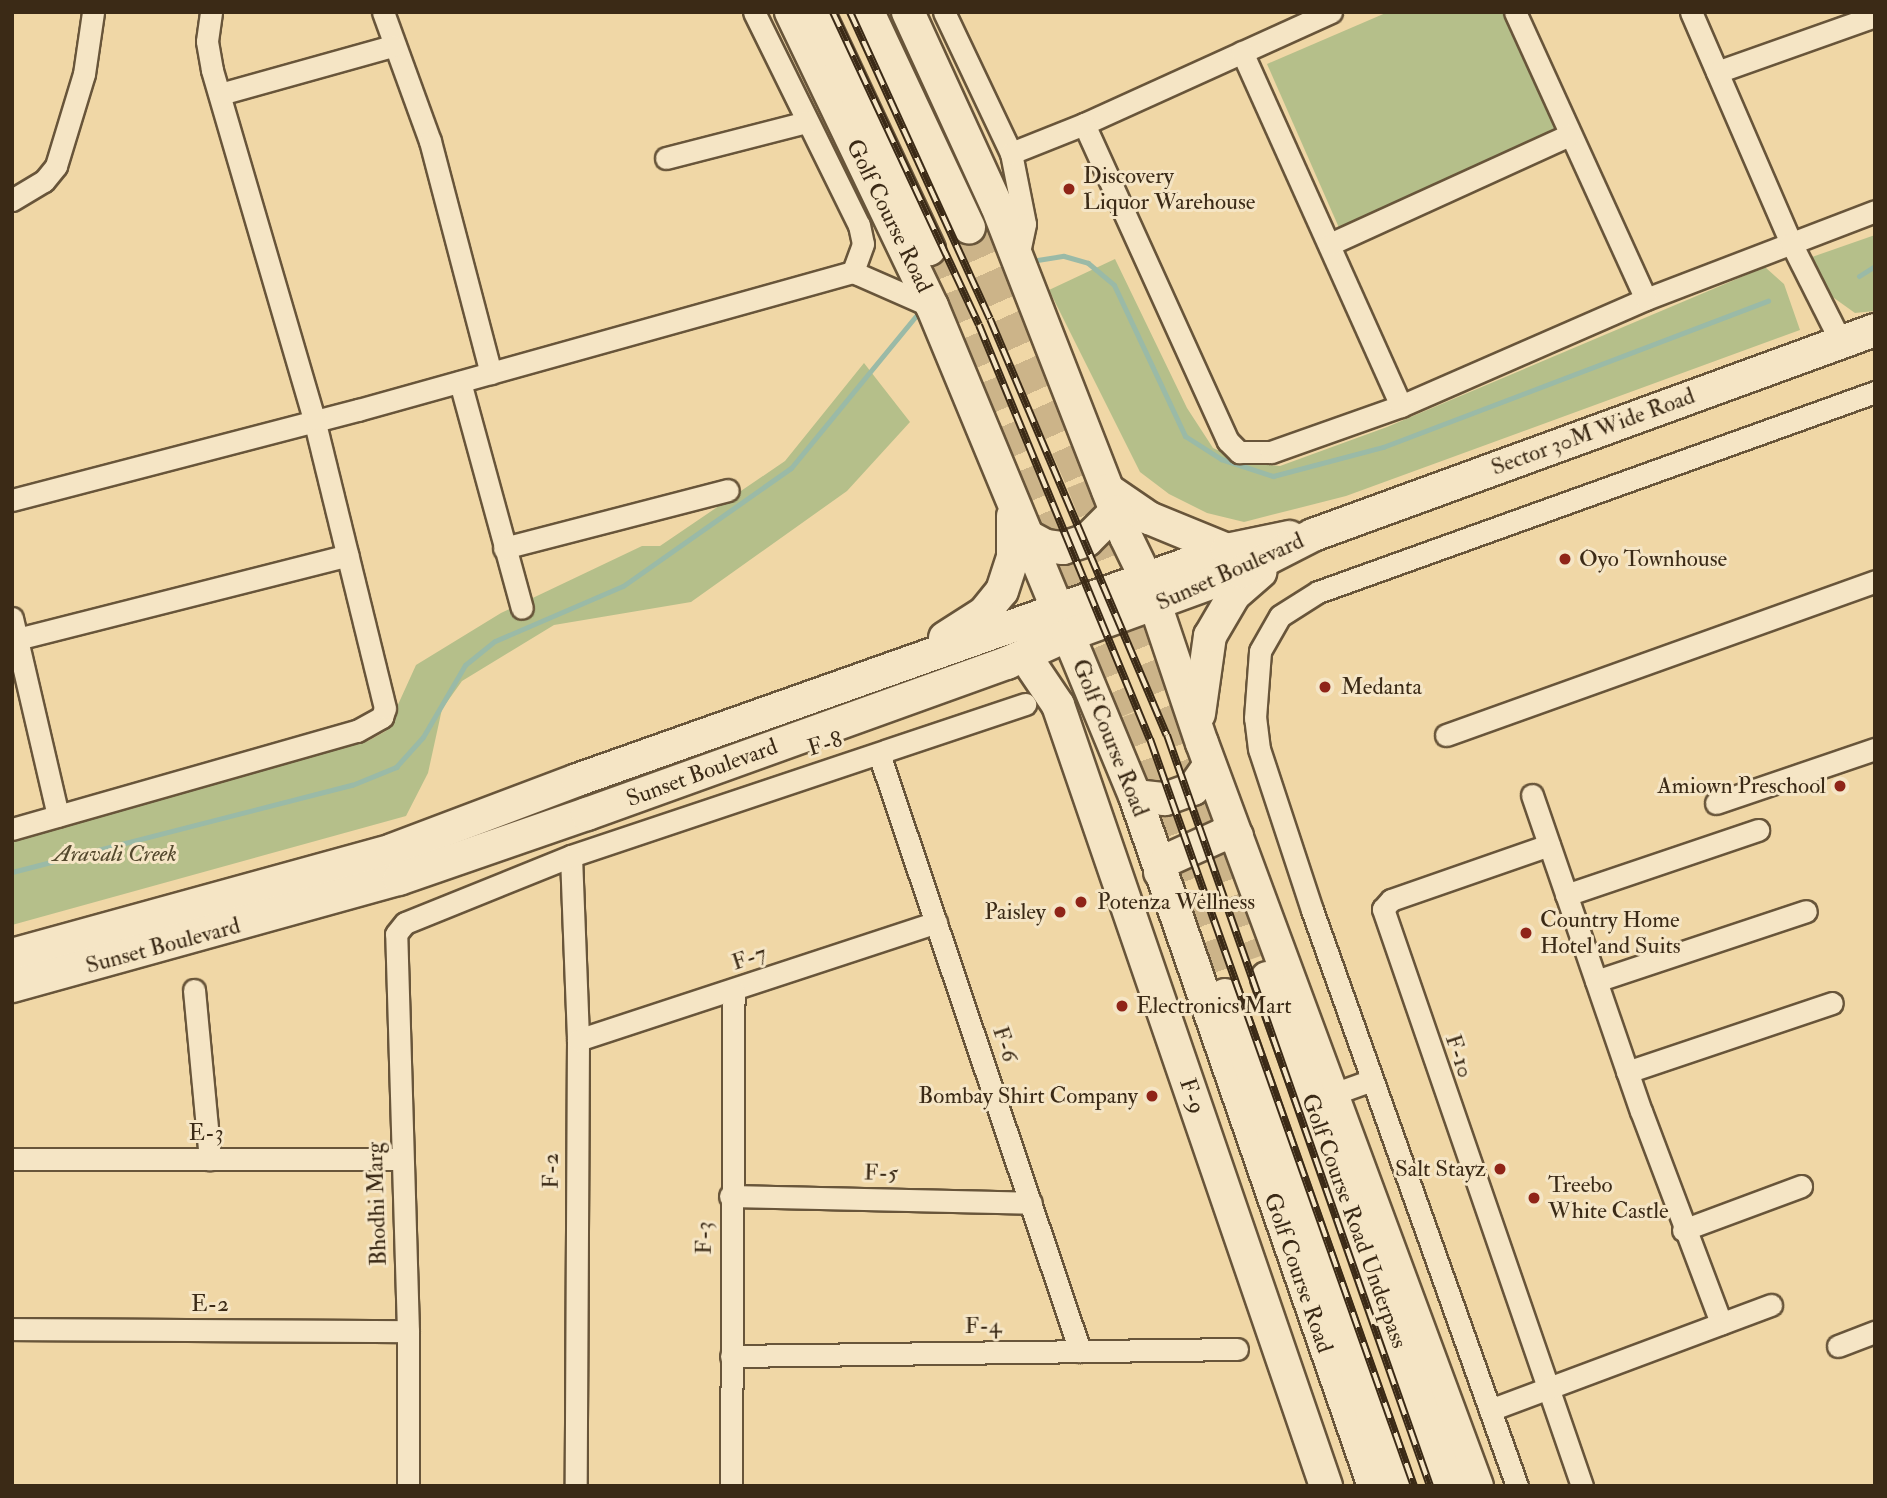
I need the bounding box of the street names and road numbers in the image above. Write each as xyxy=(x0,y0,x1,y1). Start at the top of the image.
street label: Golf Course Road xyxy=(840,135,938,297)
street label: Sector 30M Wide Road xyxy=(1487,382,1699,482)
street label: Sunset Boulevard xyxy=(1152,527,1308,617)
street label: Golf Course Road xyxy=(1066,655,1154,821)
street label: F-8 xyxy=(804,725,846,763)
street label: Sunset Boulevard xyxy=(623,733,781,813)
street label: Sunset Boulevard xyxy=(83,912,243,980)
street label: F-7 xyxy=(728,939,770,977)
street label: F-6 xyxy=(986,1023,1024,1065)
street label: F-10 xyxy=(1439,1031,1479,1081)
street label: F-9 xyxy=(1173,1075,1211,1117)
street label: Golf Course Road Underpass xyxy=(1295,1090,1413,1352)
street label: E-3 xyxy=(188,1119,224,1147)
street label: Bhodhi Marg xyxy=(361,1142,393,1266)
street label: F-2 xyxy=(537,1153,565,1189)
street label: F-5 xyxy=(864,1159,898,1187)
street label: Golf Course Road xyxy=(1258,1189,1338,1357)
street label: F-3 xyxy=(690,1222,718,1254)
street label: E-2 xyxy=(191,1290,229,1318)
street label: F-4 xyxy=(964,1312,1002,1340)

